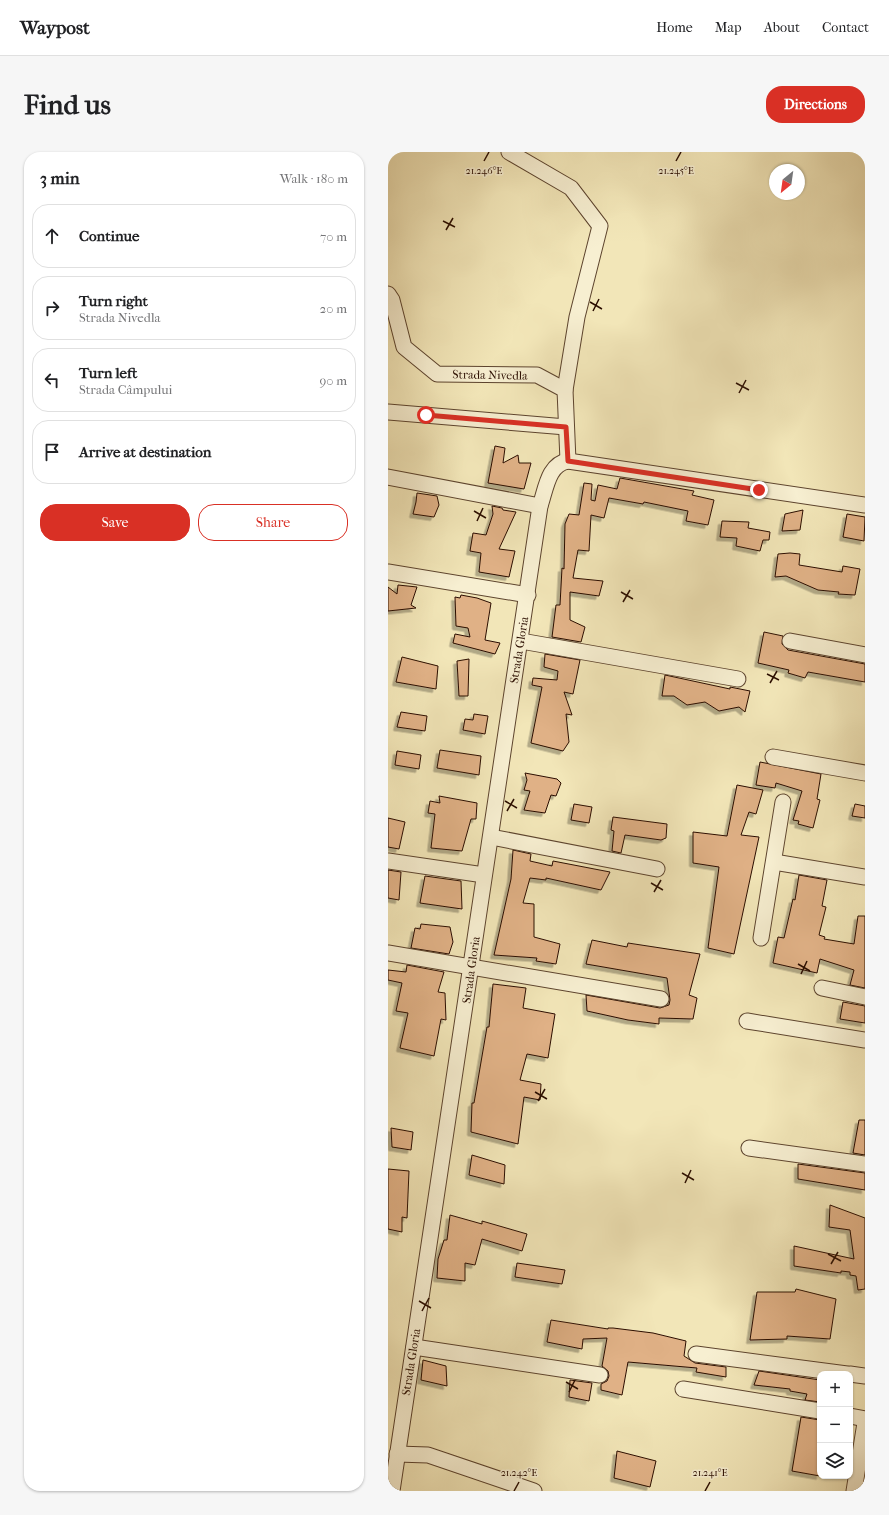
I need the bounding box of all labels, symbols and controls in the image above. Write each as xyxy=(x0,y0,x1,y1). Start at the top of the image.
text: Waypost xyxy=(20,17,90,39)
text: Home xyxy=(656,19,693,36)
text: Map xyxy=(715,19,742,36)
text: About xyxy=(764,19,800,36)
text: Contact xyxy=(822,19,869,36)
button: Directions xyxy=(766,86,865,123)
text: Find us xyxy=(24,88,111,121)
north arrow xyxy=(769,164,805,200)
text: 21.246°E xyxy=(466,165,502,177)
text: 21.245°E xyxy=(658,165,694,177)
text: 3 min xyxy=(40,168,80,188)
text: Walk · 180 m xyxy=(280,171,348,186)
icon: ahead xyxy=(41,225,63,247)
text: Continue xyxy=(79,227,139,245)
text: 70 m xyxy=(320,229,347,244)
text: Turn right xyxy=(79,292,148,310)
icon: right xyxy=(41,297,63,319)
text: 20 m xyxy=(320,301,347,316)
text: Strada Nivedla xyxy=(79,310,161,325)
text: Turn left xyxy=(79,364,137,382)
street label: Strada Nivedla xyxy=(452,367,528,383)
icon: left xyxy=(41,369,63,391)
text: 90 m xyxy=(319,373,347,388)
text: Strada Câmpului xyxy=(79,382,172,397)
route start xyxy=(417,406,435,424)
icon: arrive xyxy=(41,441,63,463)
text: Arrive at destination xyxy=(79,443,211,461)
route end xyxy=(750,481,768,499)
button: Save xyxy=(40,504,190,541)
button: Share xyxy=(198,504,348,541)
street label: Strada Gloria xyxy=(507,615,531,685)
street label: Strada Gloria xyxy=(459,935,483,1005)
street label: Strada Gloria xyxy=(399,1327,423,1397)
map controls xyxy=(817,1371,853,1479)
button: + xyxy=(817,1371,853,1407)
button: − xyxy=(817,1407,853,1443)
button: layers xyxy=(817,1443,853,1479)
text: 21.242°E xyxy=(501,1467,537,1479)
text: 21.241°E xyxy=(692,1467,728,1479)

